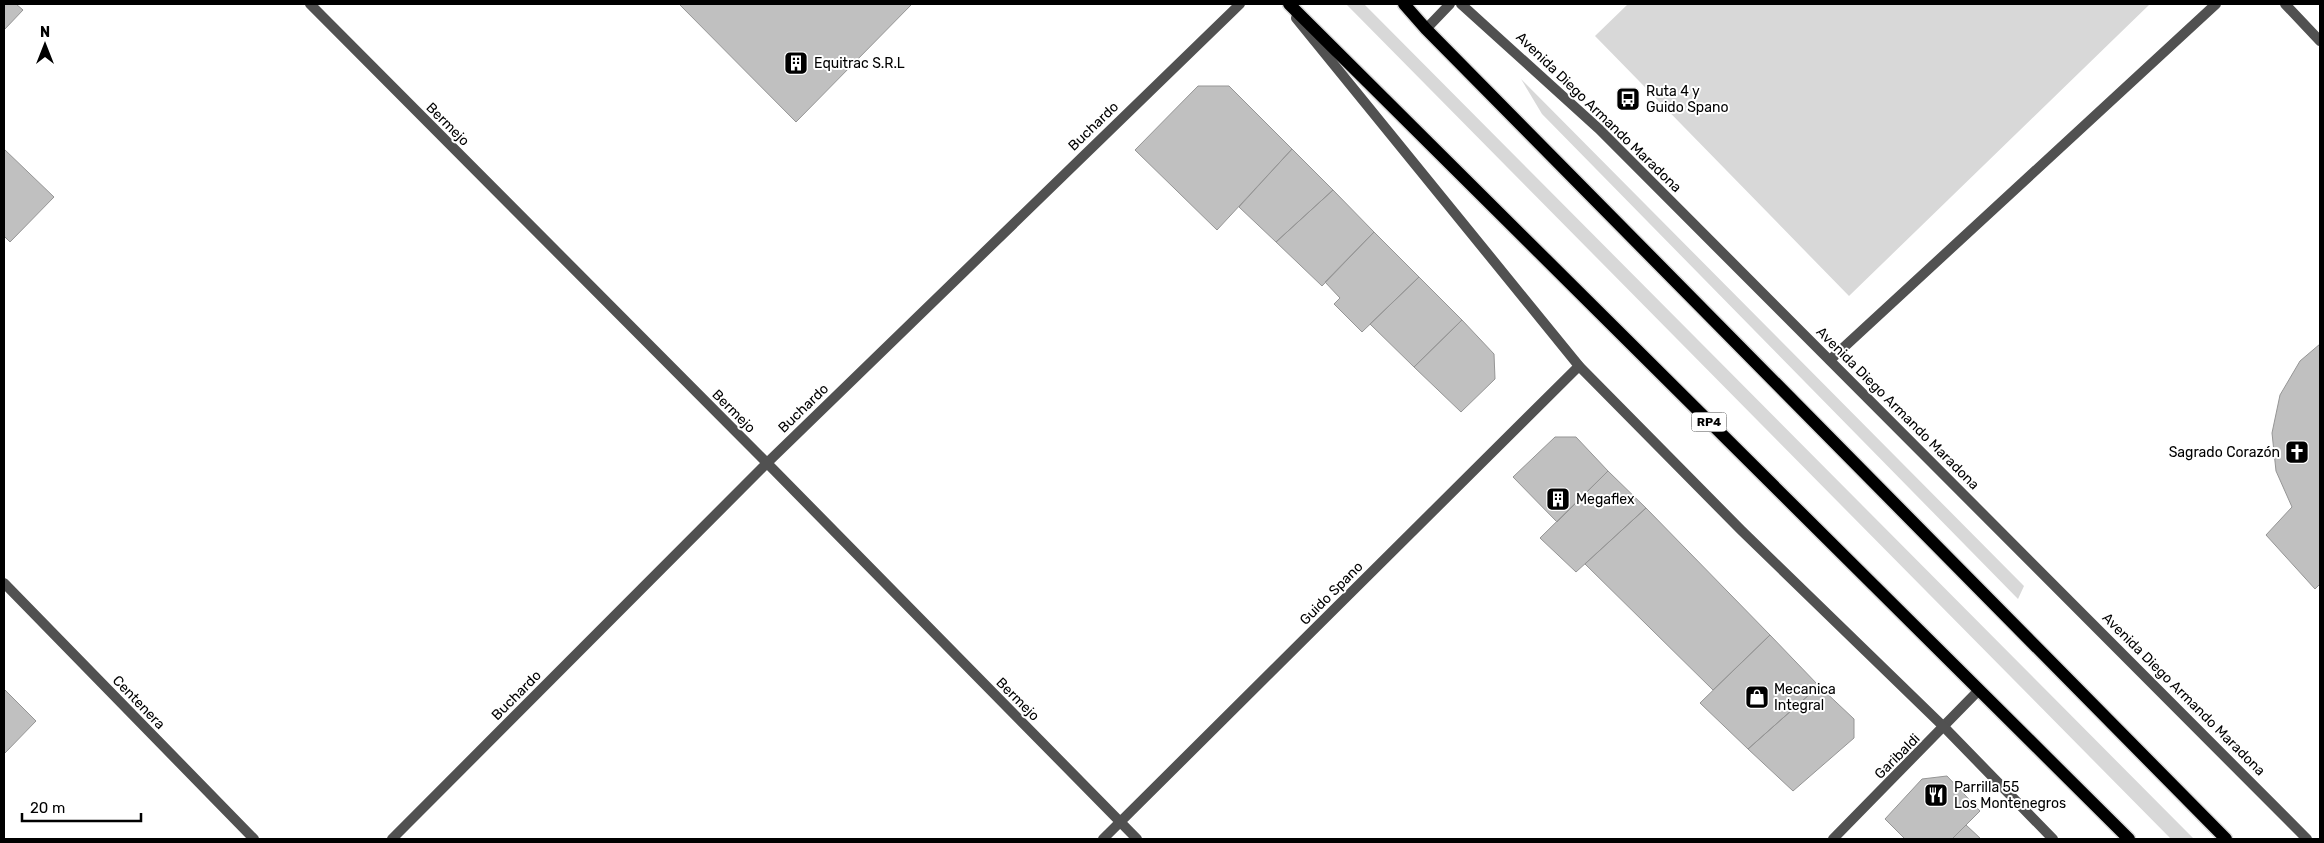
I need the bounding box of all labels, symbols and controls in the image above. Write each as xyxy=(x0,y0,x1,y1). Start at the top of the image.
north arrow xyxy=(20,20,70,70)
text: N xyxy=(40,24,50,41)
street label: Avenida Diego Armando Maradona xyxy=(1512,29,1685,196)
building icon: Equitrac S.R.L xyxy=(783,50,809,76)
place label: Equitrac S.R.L xyxy=(814,55,905,72)
place label: Ruta 4 y Guido Spano xyxy=(1646,83,1728,116)
bus stop icon: Ruta 4 y Guido Spano xyxy=(1615,86,1641,112)
street label: Buchardo xyxy=(1065,98,1122,154)
street label: Bermejo xyxy=(422,99,473,150)
street label: Avenida Diego Armando Maradona xyxy=(1813,323,1983,493)
street label: Buchardo xyxy=(775,380,832,436)
street label: Bermejo xyxy=(708,386,759,437)
road number: RP4 xyxy=(1692,412,1726,432)
church icon: Sagrado Corazón xyxy=(2284,439,2310,465)
place label: Sagrado Corazón xyxy=(2169,444,2280,461)
building icon: Megaflex xyxy=(1545,486,1571,512)
place label: Megaflex xyxy=(1576,491,1635,508)
street label: Guido Spano xyxy=(1296,558,1367,629)
street label: Avenida Diego Armando Maradona xyxy=(2099,609,2269,779)
street label: Buchardo xyxy=(488,667,545,724)
street label: Centenera xyxy=(109,672,168,733)
street label: Bermejo xyxy=(992,674,1043,725)
place label: Mecanica Integral xyxy=(1774,681,1836,714)
shop icon: Mecanica Integral xyxy=(1744,684,1770,710)
street label: Garibaldi xyxy=(1871,730,1924,783)
place label: Parrilla 55 Los Montenegros xyxy=(1954,779,2066,812)
restaurant icon: Parrilla 55 Los Montenegros xyxy=(1923,782,1949,808)
scale bar xyxy=(22,790,141,822)
text: 20 m xyxy=(30,799,65,817)

